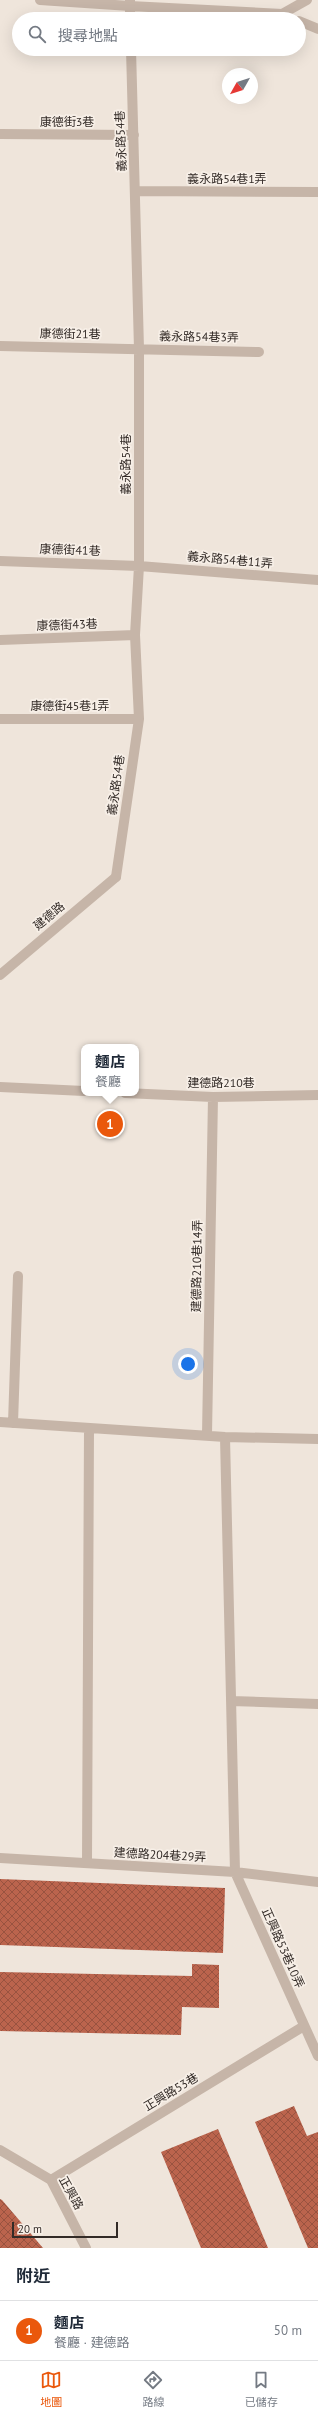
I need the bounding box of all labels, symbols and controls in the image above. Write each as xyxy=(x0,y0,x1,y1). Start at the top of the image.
search box xyxy=(12,12,306,56)
icon: search xyxy=(26,23,48,45)
text: 搜尋地點 xyxy=(58,26,118,45)
north arrow xyxy=(222,68,258,104)
street label: 義永路54巷 xyxy=(112,110,129,172)
street label: 康德街3巷 xyxy=(40,114,94,129)
street label: 義永路54巷1弄 xyxy=(187,171,267,186)
street label: 康德街21巷 xyxy=(39,325,101,342)
street label: 義永路54巷3弄 xyxy=(159,328,239,345)
street label: 義永路54巷 xyxy=(118,433,133,495)
street label: 康德街41巷 xyxy=(39,541,101,558)
street label: 義永路54巷11弄 xyxy=(186,548,274,571)
street label: 康德街43巷 xyxy=(36,616,98,633)
street label: 康德街45巷1弄 xyxy=(30,698,110,713)
street label: 義永路54巷 xyxy=(104,754,127,816)
street label: 建德路 xyxy=(30,898,67,933)
popup xyxy=(81,1044,139,1096)
text: 麵店 xyxy=(95,1052,125,1071)
text: 餐廳 xyxy=(95,1073,121,1090)
street label: 建德路210巷 xyxy=(187,1075,255,1090)
pin: 1 xyxy=(97,1109,123,1139)
street label: 建德路210巷14弄 xyxy=(188,1220,205,1312)
your location xyxy=(178,1354,198,1374)
street label: 建德路204巷29弄 xyxy=(113,1845,207,1864)
street label: 正興路53巷10弄 xyxy=(259,1905,308,1990)
street label: 正興路53巷 xyxy=(141,2069,201,2114)
street label: 正興路 xyxy=(56,2173,87,2212)
scale bar xyxy=(12,2220,118,2239)
text: 20 m xyxy=(18,2222,42,2236)
text: 附近 xyxy=(16,2265,50,2287)
text: 麵店 xyxy=(54,2313,84,2332)
text: 1 xyxy=(25,2322,33,2339)
text: 50 m xyxy=(274,2322,302,2339)
text: 餐廳 · 建德路 xyxy=(54,2334,129,2351)
tab: 地圖 xyxy=(40,2369,62,2409)
tab: 路線 xyxy=(142,2369,164,2409)
tab: 已儲存 xyxy=(245,2369,278,2409)

